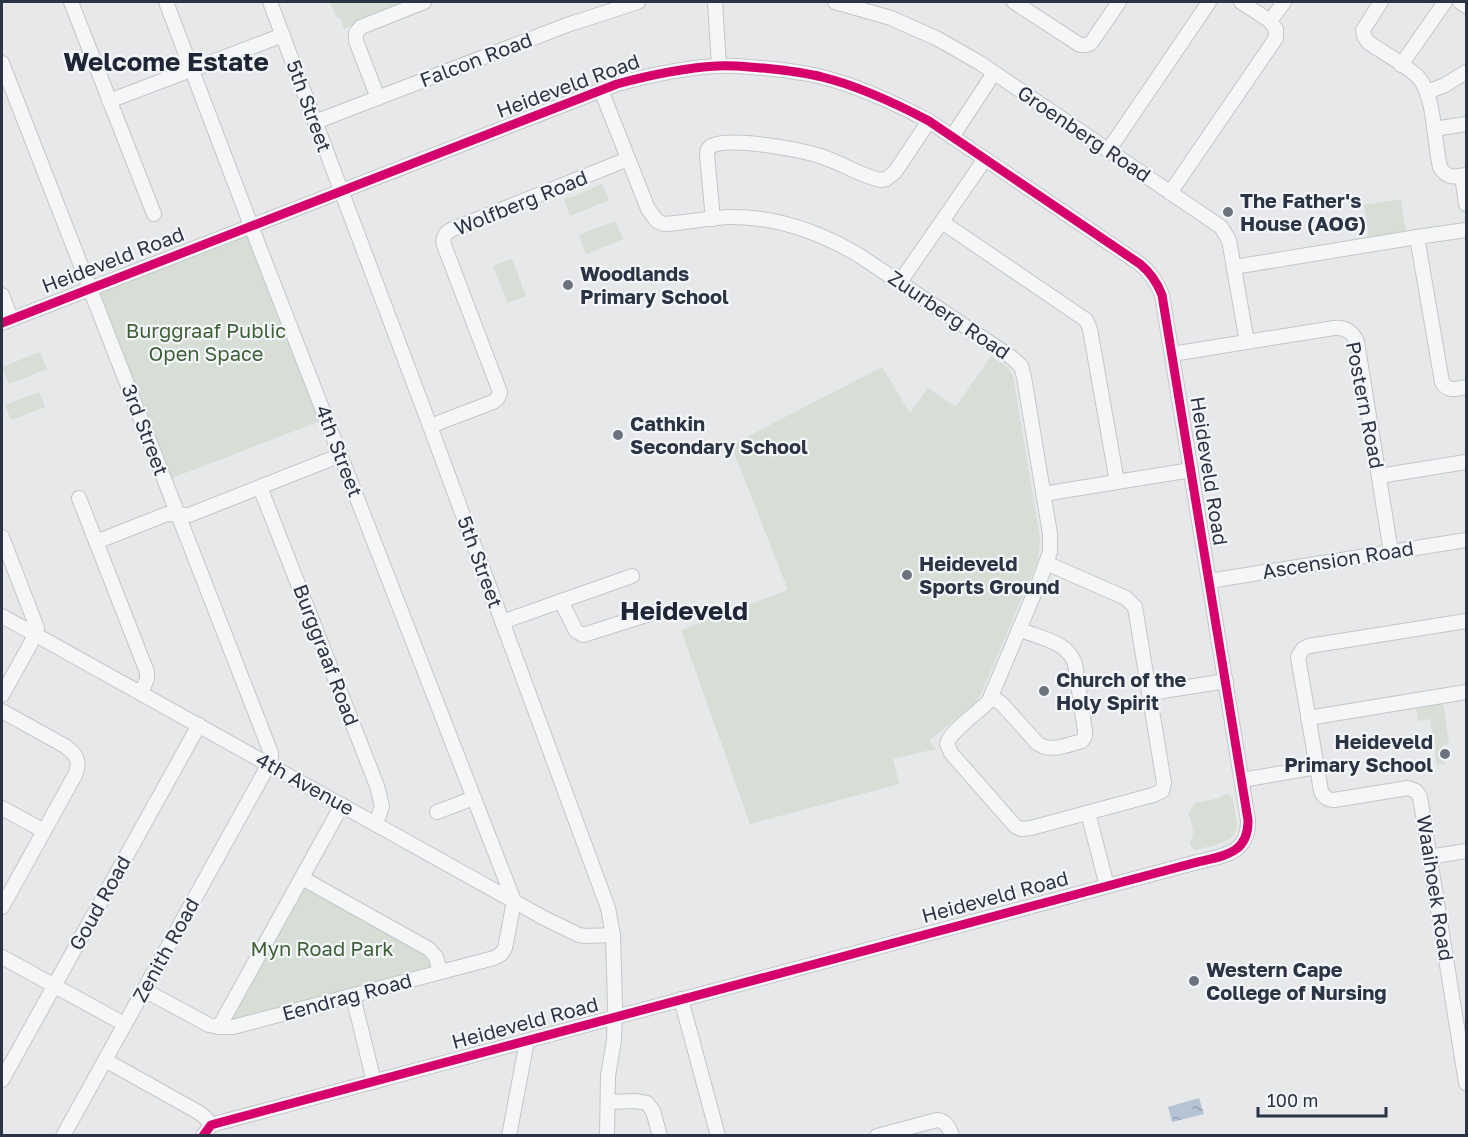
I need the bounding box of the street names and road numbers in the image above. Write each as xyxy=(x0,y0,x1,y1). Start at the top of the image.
street label: Falcon Road xyxy=(416,27,535,91)
street label: Heideveld Road xyxy=(493,48,643,122)
street label: 5th Street xyxy=(282,56,338,155)
street label: Groenberg Road xyxy=(1013,80,1156,187)
street label: Wolfberg Road xyxy=(451,164,591,240)
street label: Heideveld Road xyxy=(38,221,187,297)
street label: Zuurberg Road xyxy=(884,265,1015,364)
street label: Postern Road xyxy=(1342,339,1390,471)
street label: 3rd Street xyxy=(118,381,174,479)
street label: Heideveld Road xyxy=(1186,395,1234,547)
street label: 4th Street xyxy=(311,401,368,500)
street label: 5th Street xyxy=(453,512,509,611)
street label: Ascension Road xyxy=(1260,535,1415,583)
street label: Burggraaf Road xyxy=(289,581,365,729)
street label: 4th Avenue xyxy=(252,746,359,820)
street label: Waaihoek Road xyxy=(1413,813,1459,963)
street label: Goud Road xyxy=(63,851,135,954)
street label: Heideveld Road xyxy=(919,865,1071,927)
street label: Zenith Road xyxy=(127,893,204,1006)
street label: Eendrag Road xyxy=(279,967,414,1025)
street label: Heideveld Road xyxy=(449,991,601,1053)

